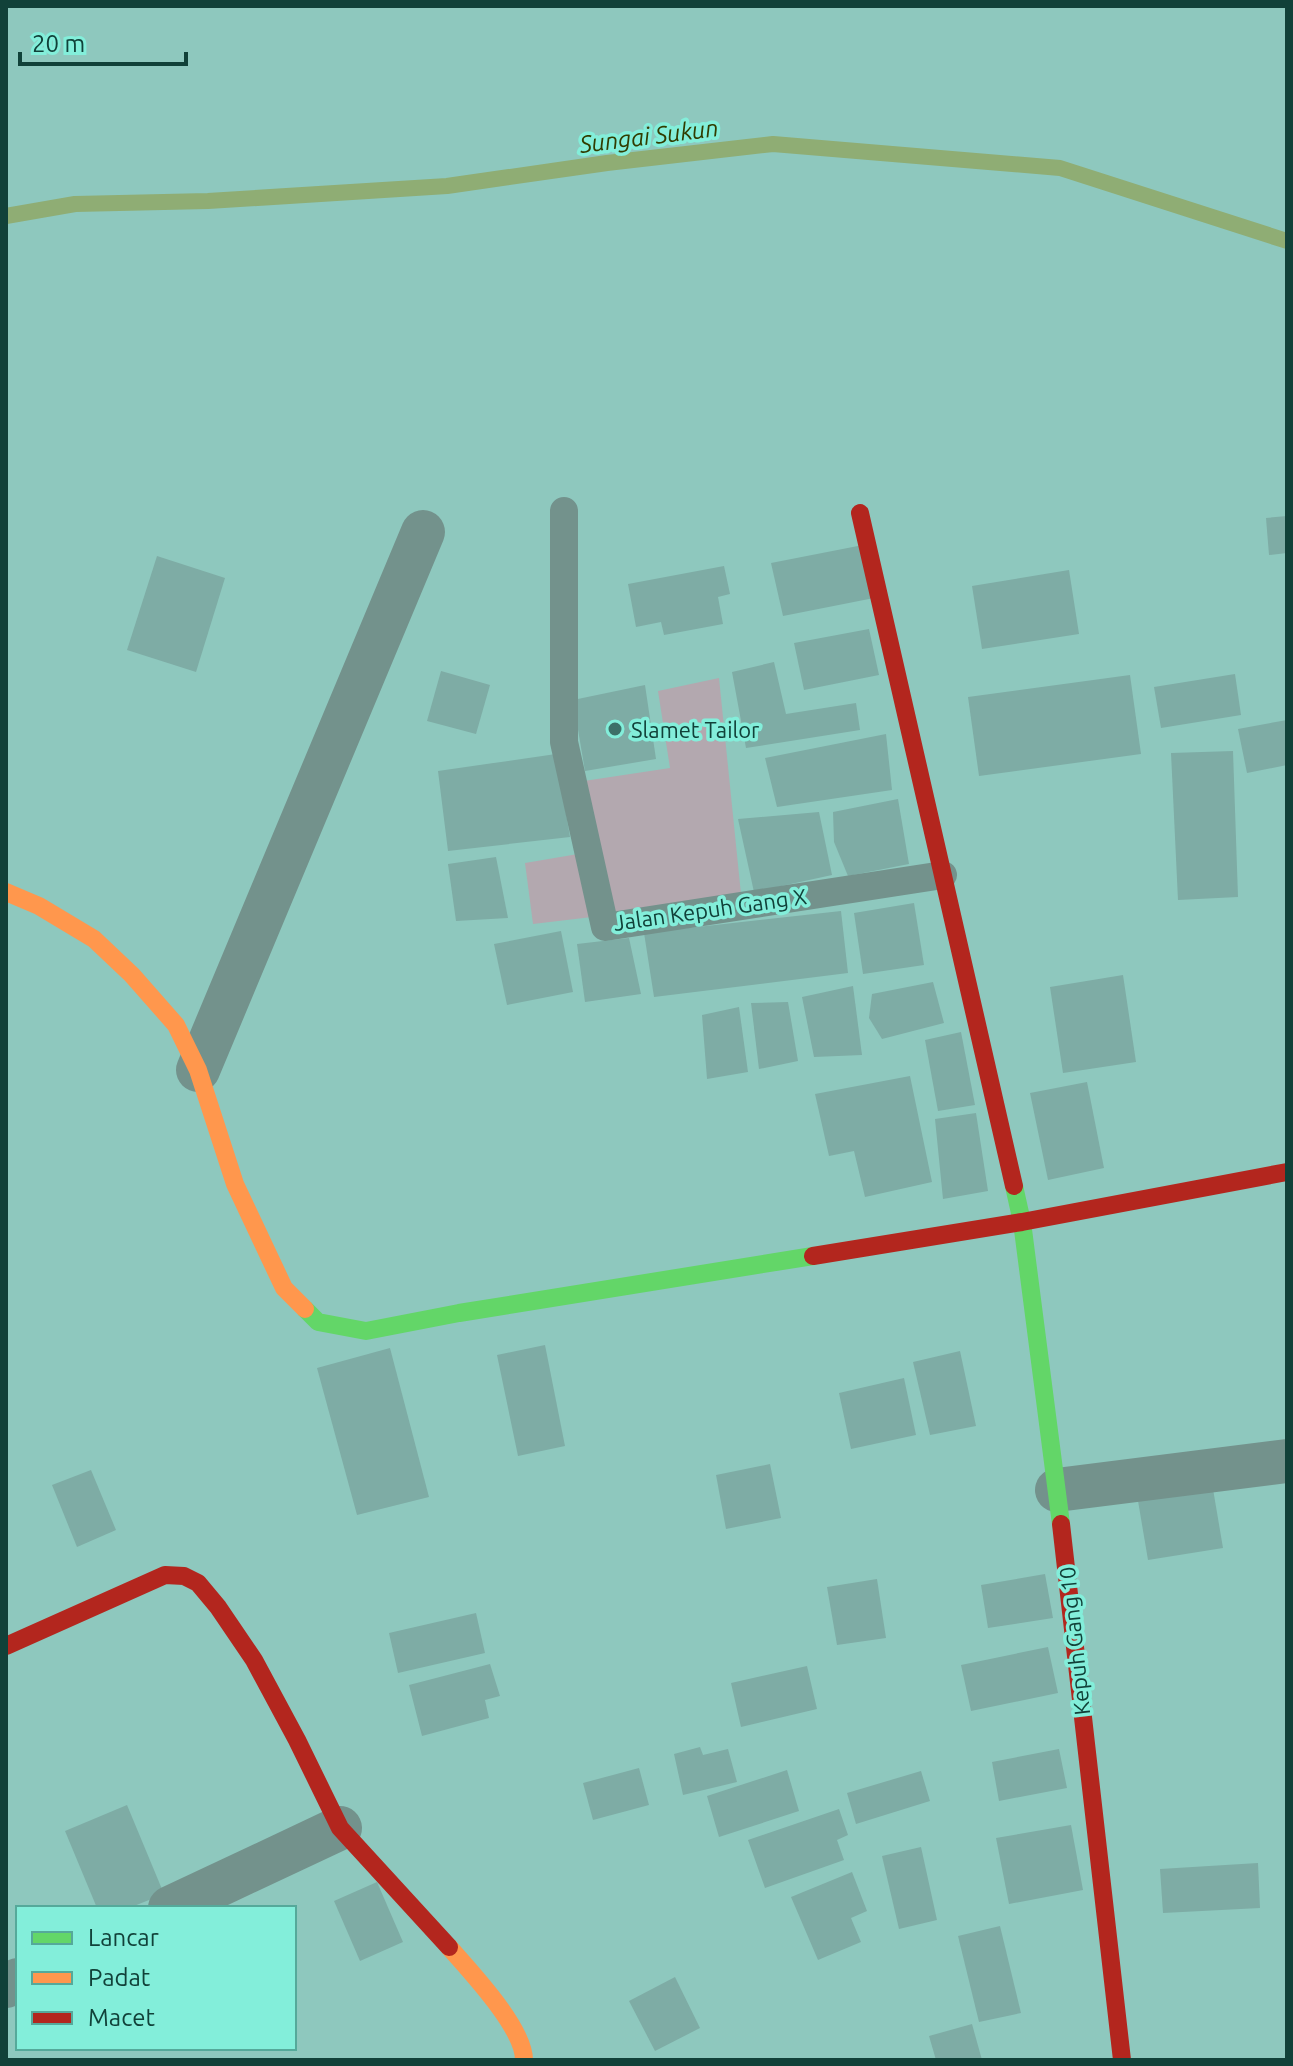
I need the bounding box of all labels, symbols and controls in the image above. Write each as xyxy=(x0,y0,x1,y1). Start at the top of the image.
scale bar xyxy=(20,16,186,66)
text: 20 m xyxy=(32,30,85,57)
water label: Sungai Sukun xyxy=(577,114,720,158)
place label: Slamet Tailor xyxy=(631,717,760,742)
marker: Slamet Tailor xyxy=(606,720,624,738)
street label: Jalan Kepuh Gang X xyxy=(612,883,808,935)
street label: Kepuh Gang 10 xyxy=(1054,1565,1094,1717)
legend xyxy=(16,1906,296,2050)
text: Lancar xyxy=(88,1924,159,1951)
text: Padat xyxy=(88,1964,151,1991)
text: Macet xyxy=(88,2004,156,2031)

